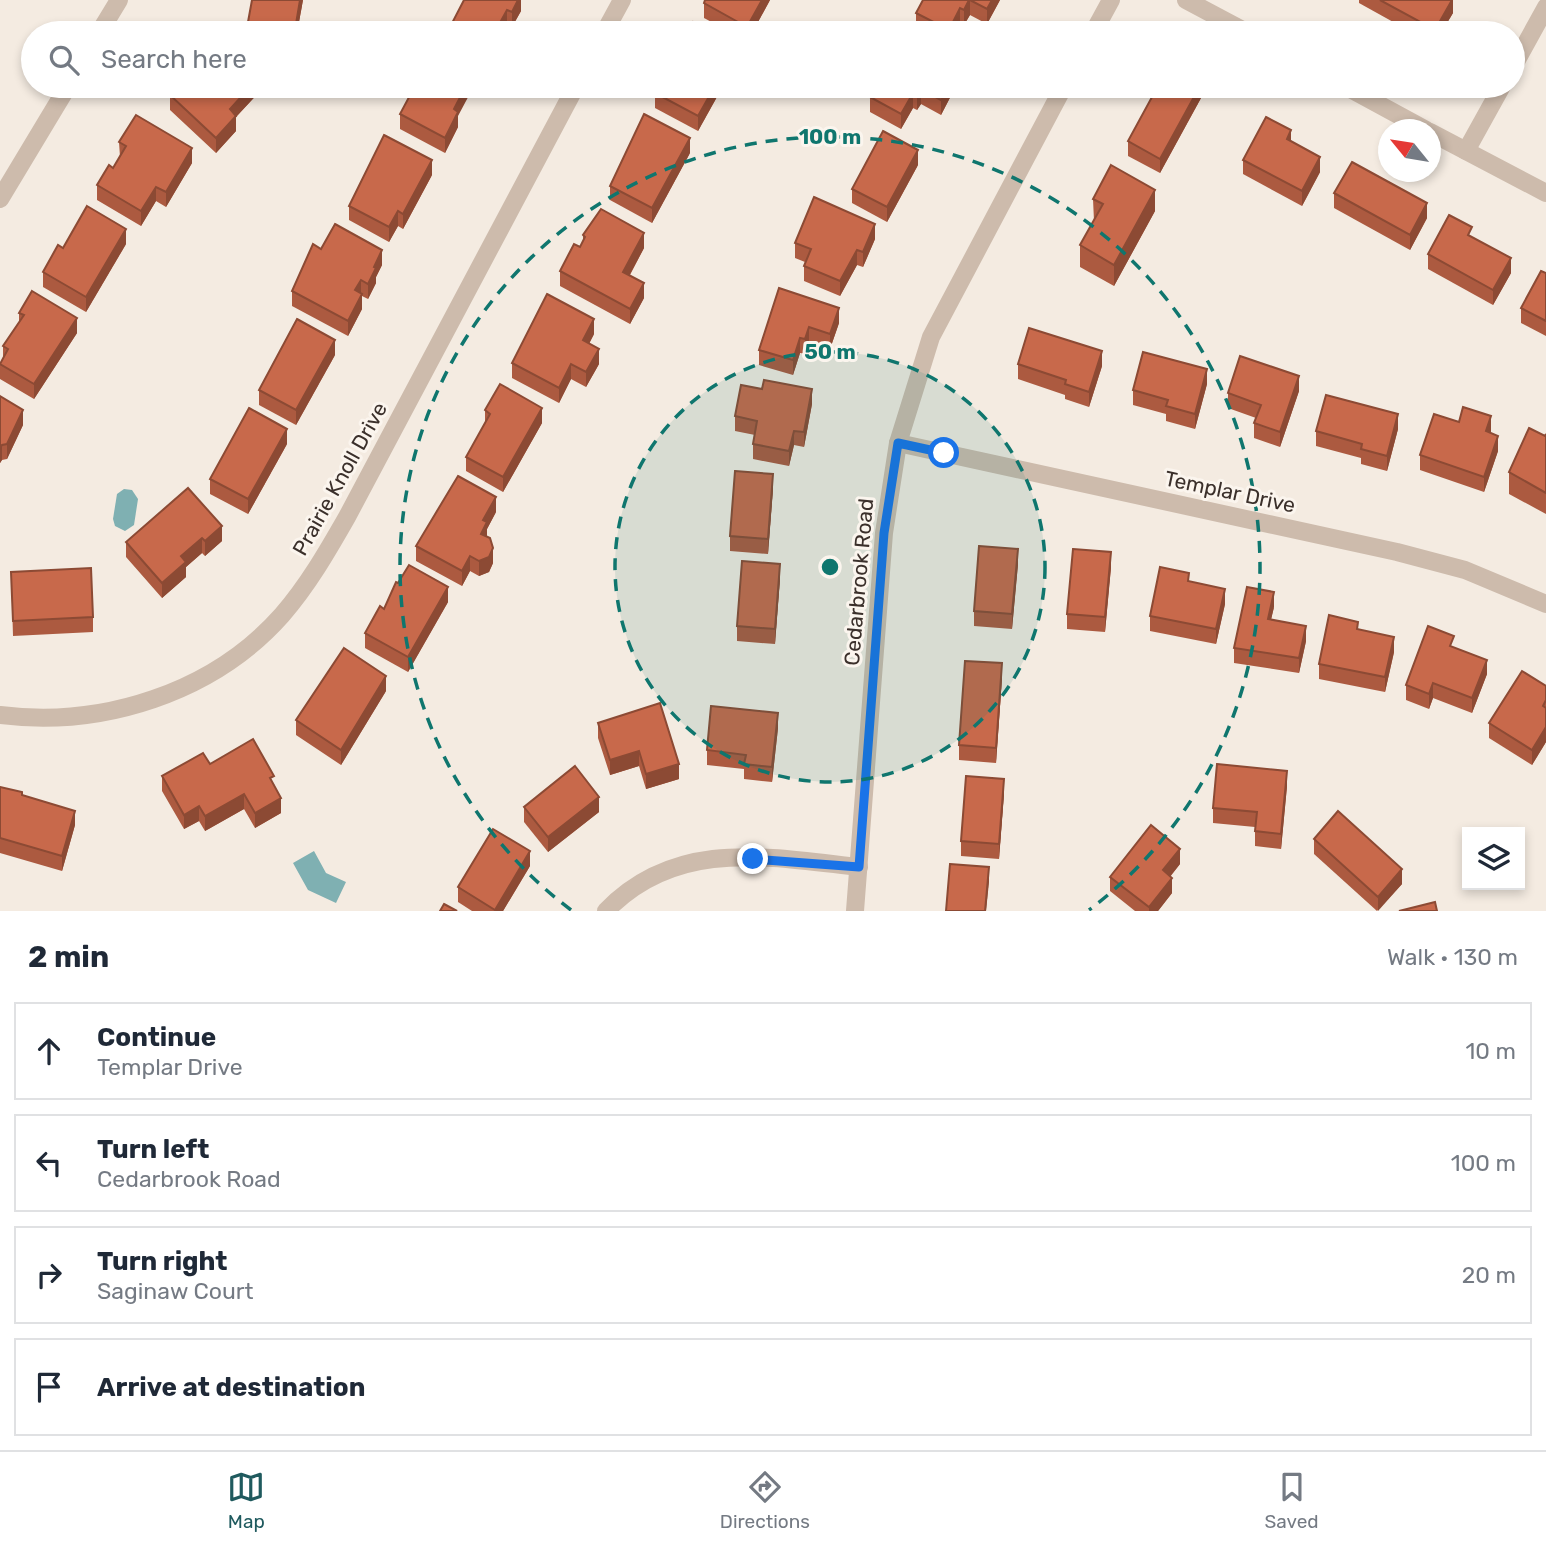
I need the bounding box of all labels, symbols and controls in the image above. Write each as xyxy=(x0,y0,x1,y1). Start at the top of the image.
search box xyxy=(21,21,1525,98)
icon: search xyxy=(45,41,83,79)
text: Search here xyxy=(101,44,247,75)
north arrow xyxy=(1378,119,1441,182)
text: 100 m xyxy=(799,124,861,149)
text: 50 m xyxy=(804,339,856,364)
street label: Prairie Knoll Drive xyxy=(287,398,392,560)
route start xyxy=(928,437,959,468)
street label: Templar Drive xyxy=(1162,465,1298,518)
street label: Cedarbrook Road xyxy=(839,497,878,667)
centre of rings xyxy=(818,555,842,579)
map controls xyxy=(1462,827,1525,890)
button: layers xyxy=(1462,827,1525,890)
route end xyxy=(737,843,768,874)
text: 2 min xyxy=(28,939,109,975)
text: Walk · 130 m xyxy=(1387,943,1518,971)
text: Continue xyxy=(97,1022,216,1053)
icon: ahead xyxy=(30,1032,68,1070)
text: 10 m xyxy=(1465,1037,1516,1065)
text: Templar Drive xyxy=(97,1053,243,1081)
text: Turn left xyxy=(97,1134,209,1165)
icon: left xyxy=(30,1144,68,1182)
text: 100 m xyxy=(1451,1149,1516,1177)
text: Cedarbrook Road xyxy=(97,1165,281,1193)
text: Turn right xyxy=(97,1246,227,1277)
icon: right xyxy=(30,1256,68,1294)
text: 20 m xyxy=(1462,1261,1516,1289)
text: Saginaw Court xyxy=(97,1277,254,1305)
icon: arrive xyxy=(30,1368,68,1406)
text: Arrive at destination xyxy=(97,1372,365,1403)
tab: Map xyxy=(227,1468,265,1533)
tab: Directions xyxy=(720,1468,810,1533)
tab: Saved xyxy=(1264,1468,1319,1533)

